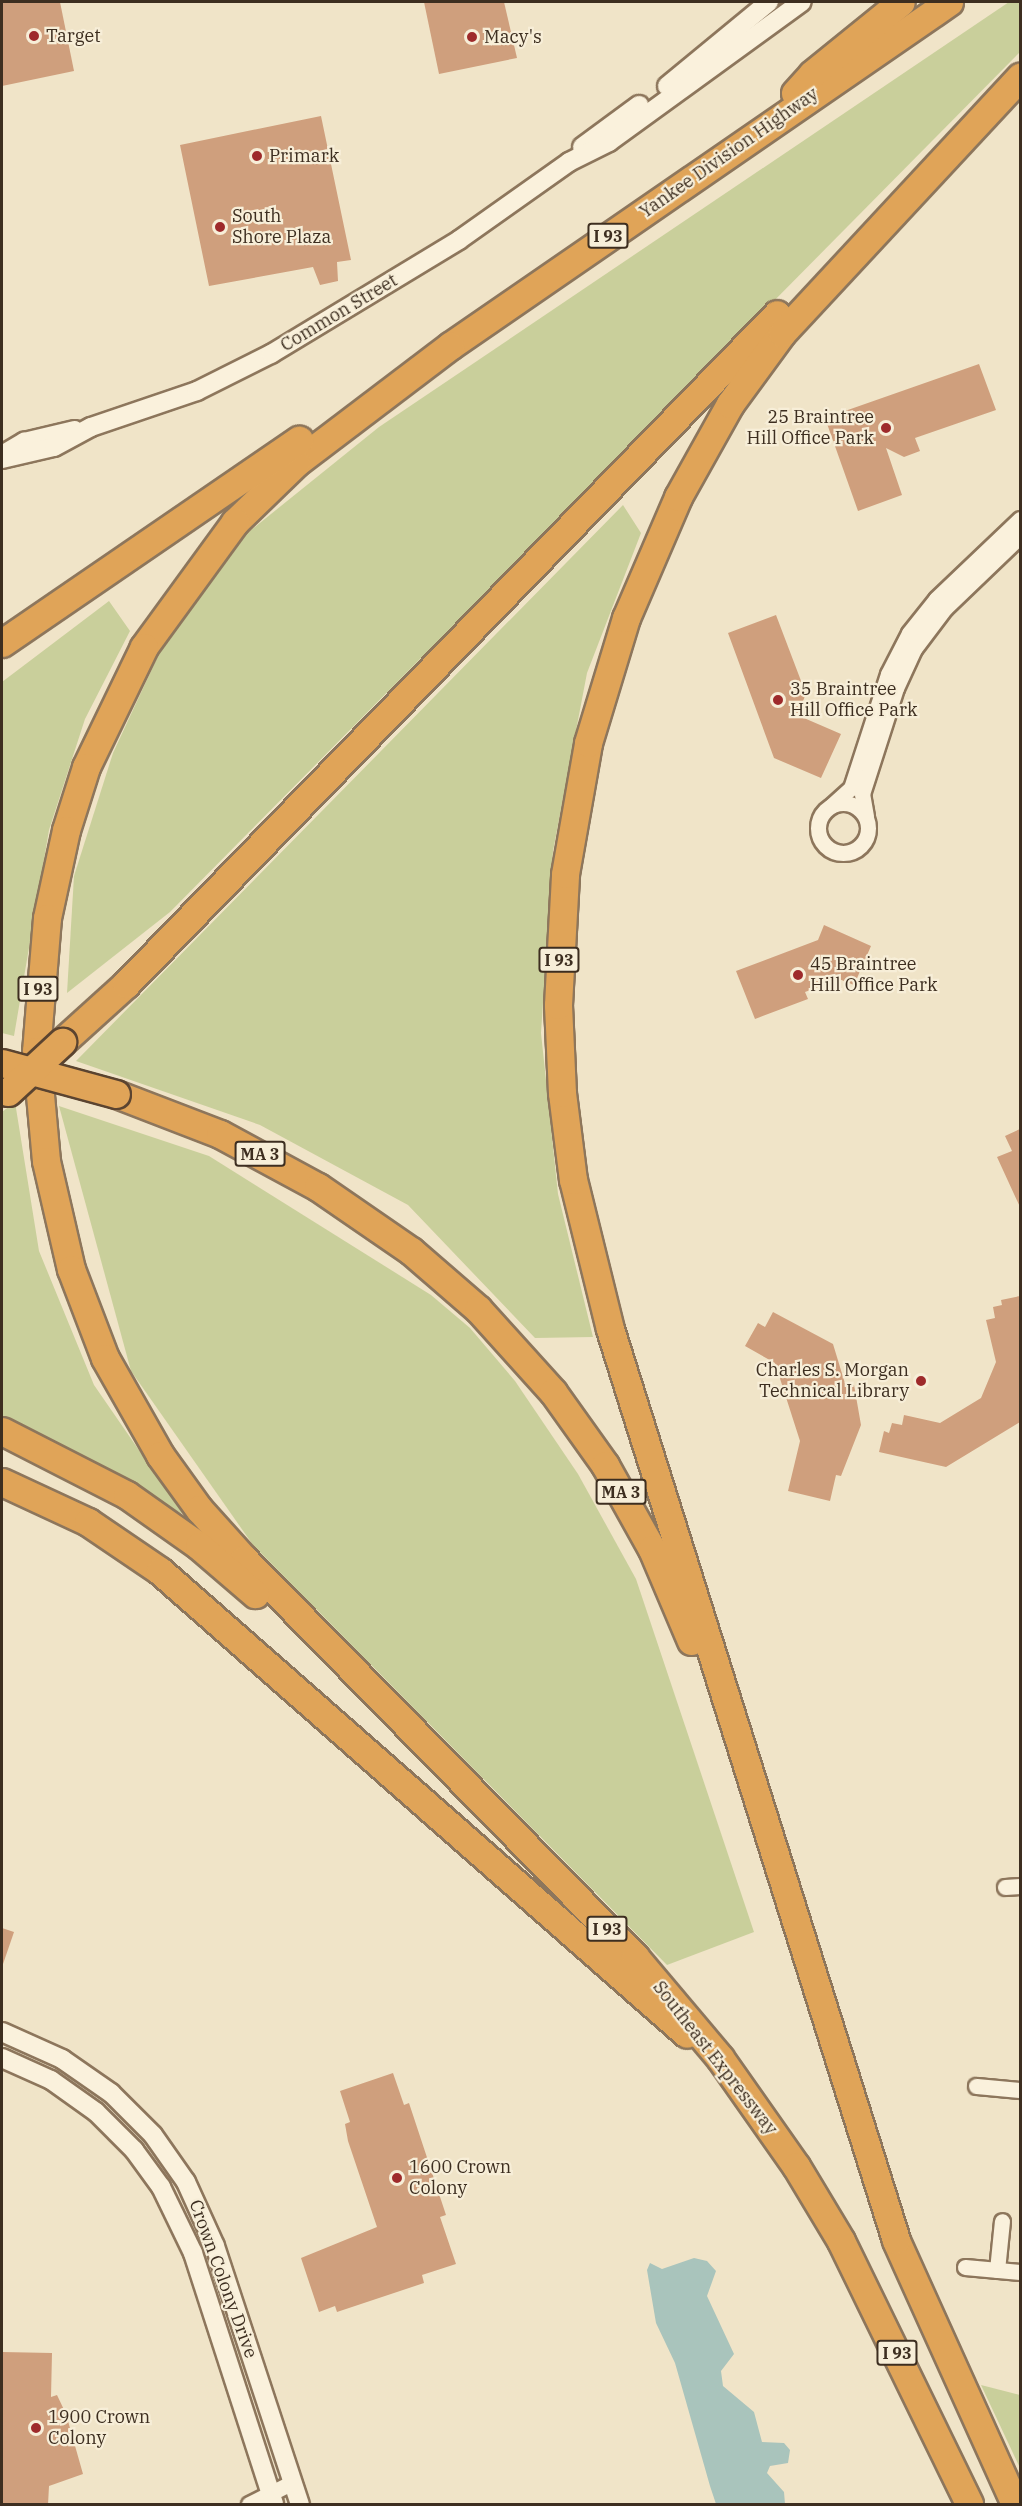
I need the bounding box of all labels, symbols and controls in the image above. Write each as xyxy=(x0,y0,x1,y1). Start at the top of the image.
place label: Target xyxy=(46,25,101,47)
place label: Macy's xyxy=(484,26,542,48)
marker: Target xyxy=(27,29,41,43)
marker: Macy's xyxy=(465,30,479,44)
street label: Yankee Division Highway xyxy=(636,83,822,223)
place label: Primark xyxy=(269,145,339,167)
marker: Primark xyxy=(250,149,264,163)
place label: South Shore Plaza xyxy=(232,206,331,248)
marker: South Shore Plaza xyxy=(213,220,227,234)
road number: I 93 xyxy=(587,223,629,249)
street label: Common Street xyxy=(277,270,401,356)
place label: 25 Braintree Hill Office Park xyxy=(747,407,874,450)
marker: 25 Braintree Hill Office Park xyxy=(879,421,893,435)
place label: 35 Braintree Hill Office Park xyxy=(790,679,917,722)
marker: 35 Braintree Hill Office Park xyxy=(771,693,785,707)
road number: I 93 xyxy=(538,947,580,973)
place label: 45 Braintree Hill Office Park xyxy=(810,954,937,996)
marker: 45 Braintree Hill Office Park xyxy=(791,968,805,982)
road number: I 93 xyxy=(17,976,59,1002)
road number: MA 3 xyxy=(234,1141,286,1167)
place label: Charles S. Morgan Technical Library xyxy=(756,1360,909,1402)
marker: Charles S. Morgan Technical Library xyxy=(914,1374,928,1388)
road number: MA 3 xyxy=(596,1479,646,1505)
road number: I 93 xyxy=(586,1916,628,1942)
street label: Southeast Expressway xyxy=(648,1977,782,2139)
place label: 1600 Crown Colony xyxy=(409,2157,511,2200)
marker: 1600 Crown Colony xyxy=(390,2171,404,2185)
street label: Crown Colony Drive xyxy=(184,2197,262,2361)
road number: I 93 xyxy=(876,2340,918,2366)
place label: 1900 Crown Colony xyxy=(48,2407,150,2450)
marker: 1900 Crown Colony xyxy=(29,2421,43,2435)

